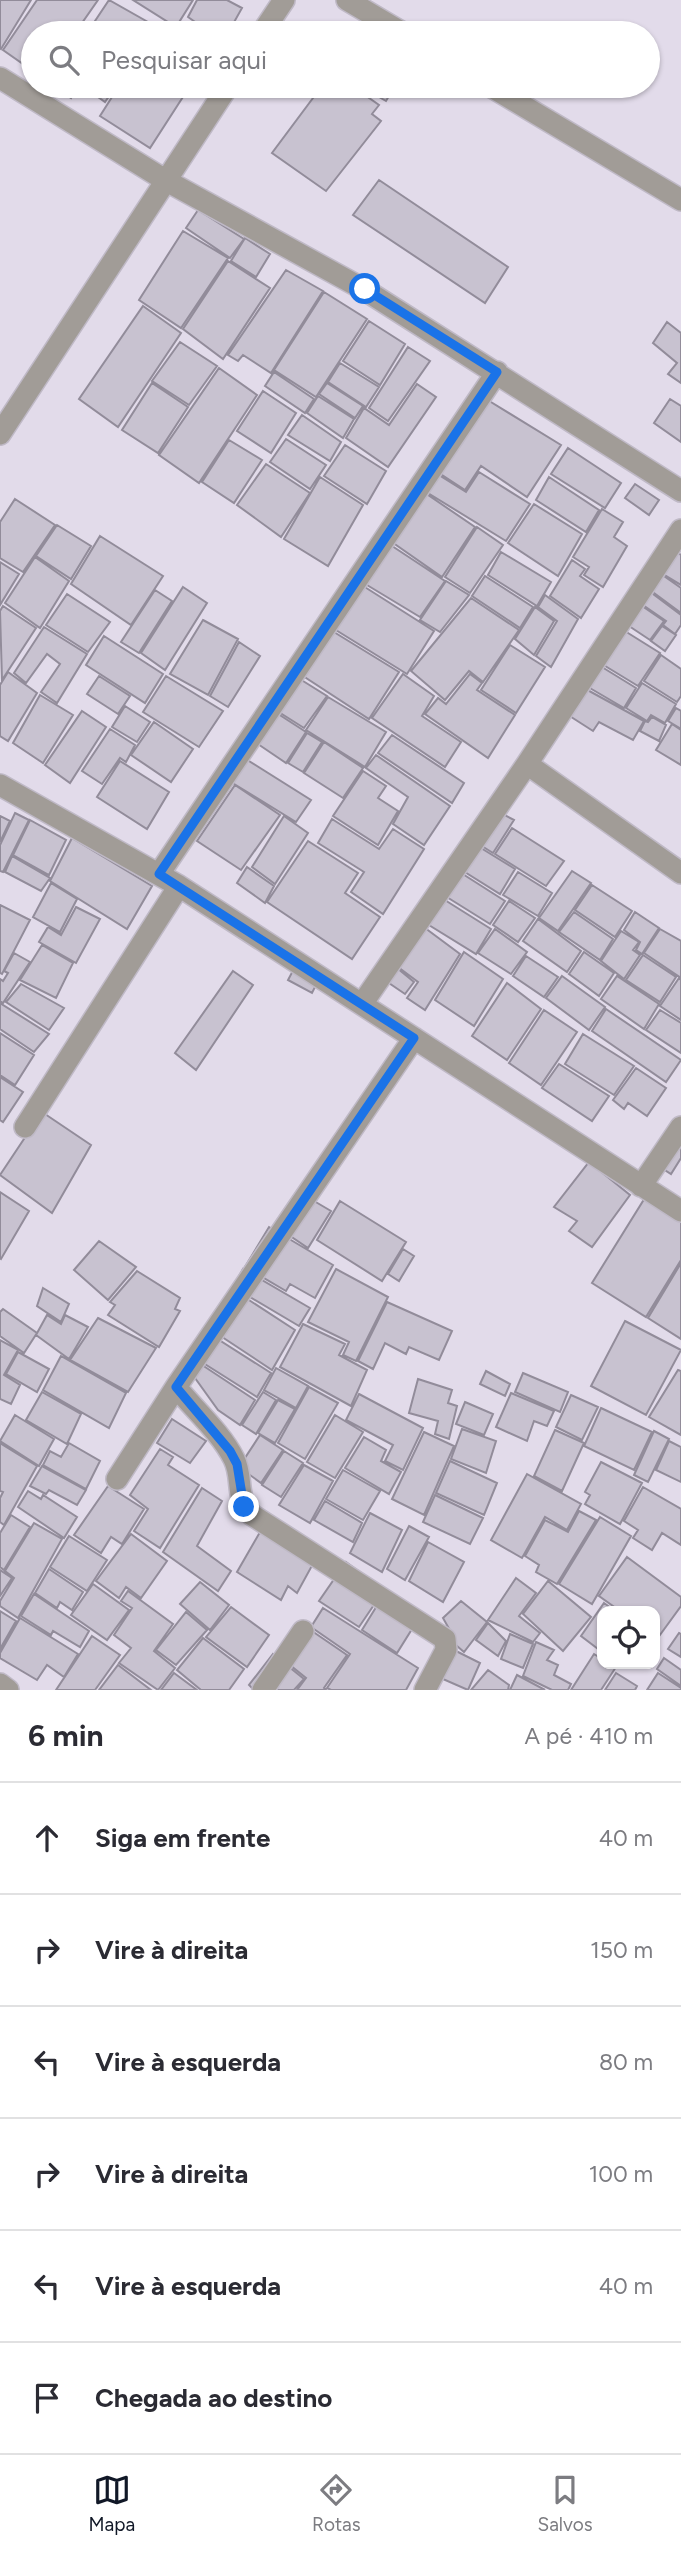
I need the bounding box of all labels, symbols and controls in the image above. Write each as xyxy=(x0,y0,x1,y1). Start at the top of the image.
search box xyxy=(21,21,660,98)
icon: search xyxy=(45,41,83,79)
text: Pesquisar aqui xyxy=(101,44,267,76)
route start xyxy=(349,273,380,304)
route end xyxy=(228,1491,259,1522)
map controls xyxy=(597,1606,660,1669)
button: locate xyxy=(597,1606,660,1669)
text: 6 min xyxy=(28,1717,104,1754)
text: A pé · 410 m xyxy=(525,1722,653,1750)
icon: ahead xyxy=(28,1819,66,1857)
text: Siga em frente xyxy=(95,1822,270,1854)
text: 40 m xyxy=(599,1824,653,1852)
icon: right xyxy=(28,1931,66,1969)
text: Vire à direita xyxy=(95,1934,248,1966)
text: 150 m xyxy=(590,1936,653,1964)
icon: left xyxy=(28,2043,66,2081)
text: Vire à esquerda xyxy=(95,2046,281,2078)
text: 80 m xyxy=(599,2048,653,2076)
icon: right xyxy=(28,2155,66,2193)
text: Vire à direita xyxy=(95,2158,248,2190)
text: 100 m xyxy=(589,2160,653,2188)
icon: left xyxy=(28,2267,66,2305)
text: Vire à esquerda xyxy=(95,2270,281,2302)
text: 40 m xyxy=(599,2272,653,2300)
icon: arrive xyxy=(28,2379,66,2417)
text: Chegada ao destino xyxy=(95,2382,332,2414)
tab: Mapa xyxy=(88,2471,135,2536)
tab: Rotas xyxy=(312,2471,361,2536)
tab: Salvos xyxy=(537,2471,593,2536)

